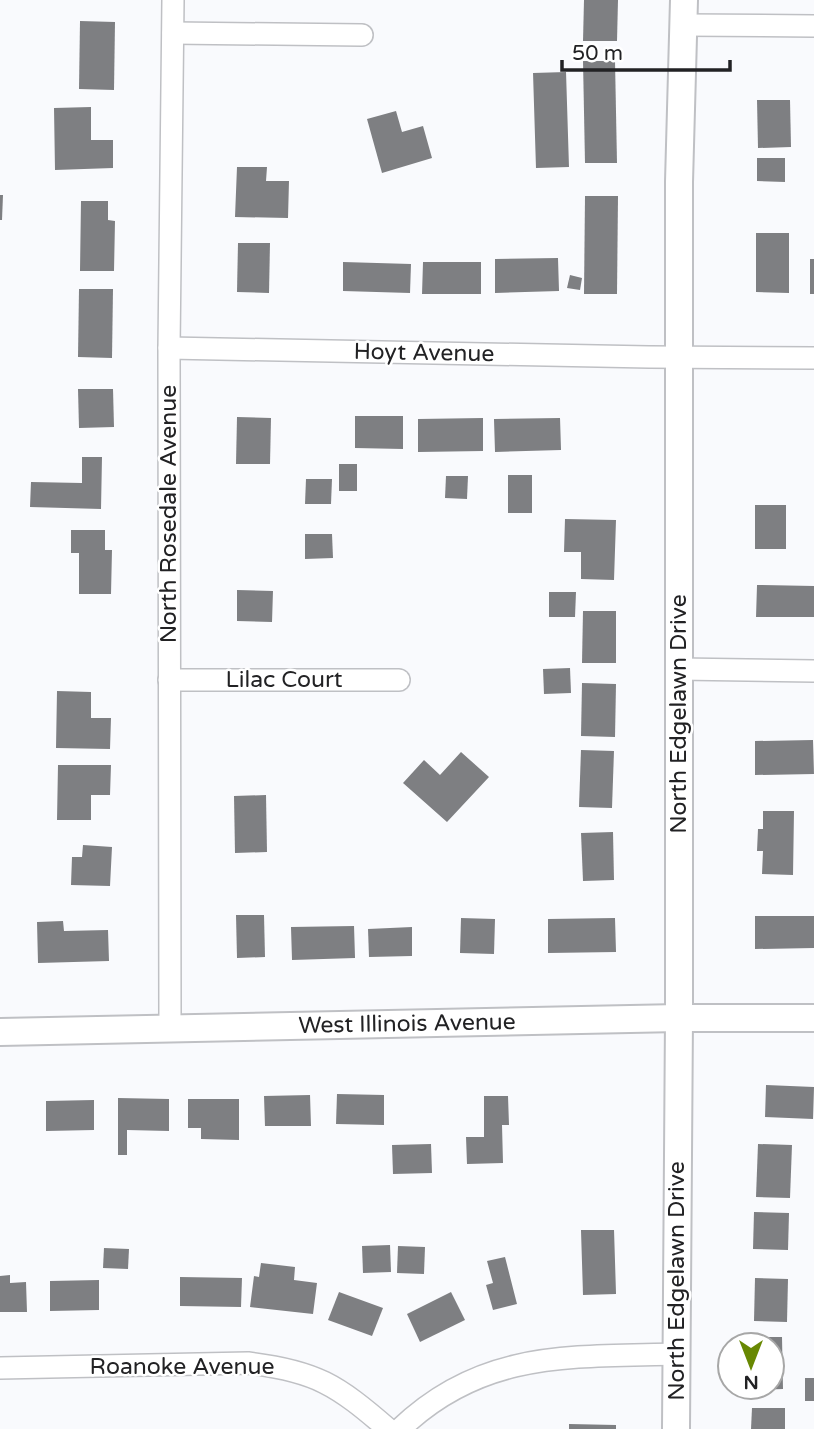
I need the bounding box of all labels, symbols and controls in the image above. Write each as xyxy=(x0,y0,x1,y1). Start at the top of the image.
scale bar xyxy=(562,28,730,72)
text: 50 m xyxy=(572,41,623,66)
street label: Hoyt Avenue xyxy=(353,338,495,368)
street label: North Rosedale Avenue xyxy=(155,385,183,643)
street label: North Edgelawn Drive xyxy=(665,594,693,834)
street label: Lilac Court xyxy=(225,666,343,694)
street label: West Illinois Avenue xyxy=(298,1008,516,1040)
street label: North Edgelawn Drive xyxy=(663,1161,691,1401)
north arrow xyxy=(716,1331,786,1401)
street label: Roanoke Avenue xyxy=(90,1353,274,1381)
text: N xyxy=(743,1371,759,1393)

